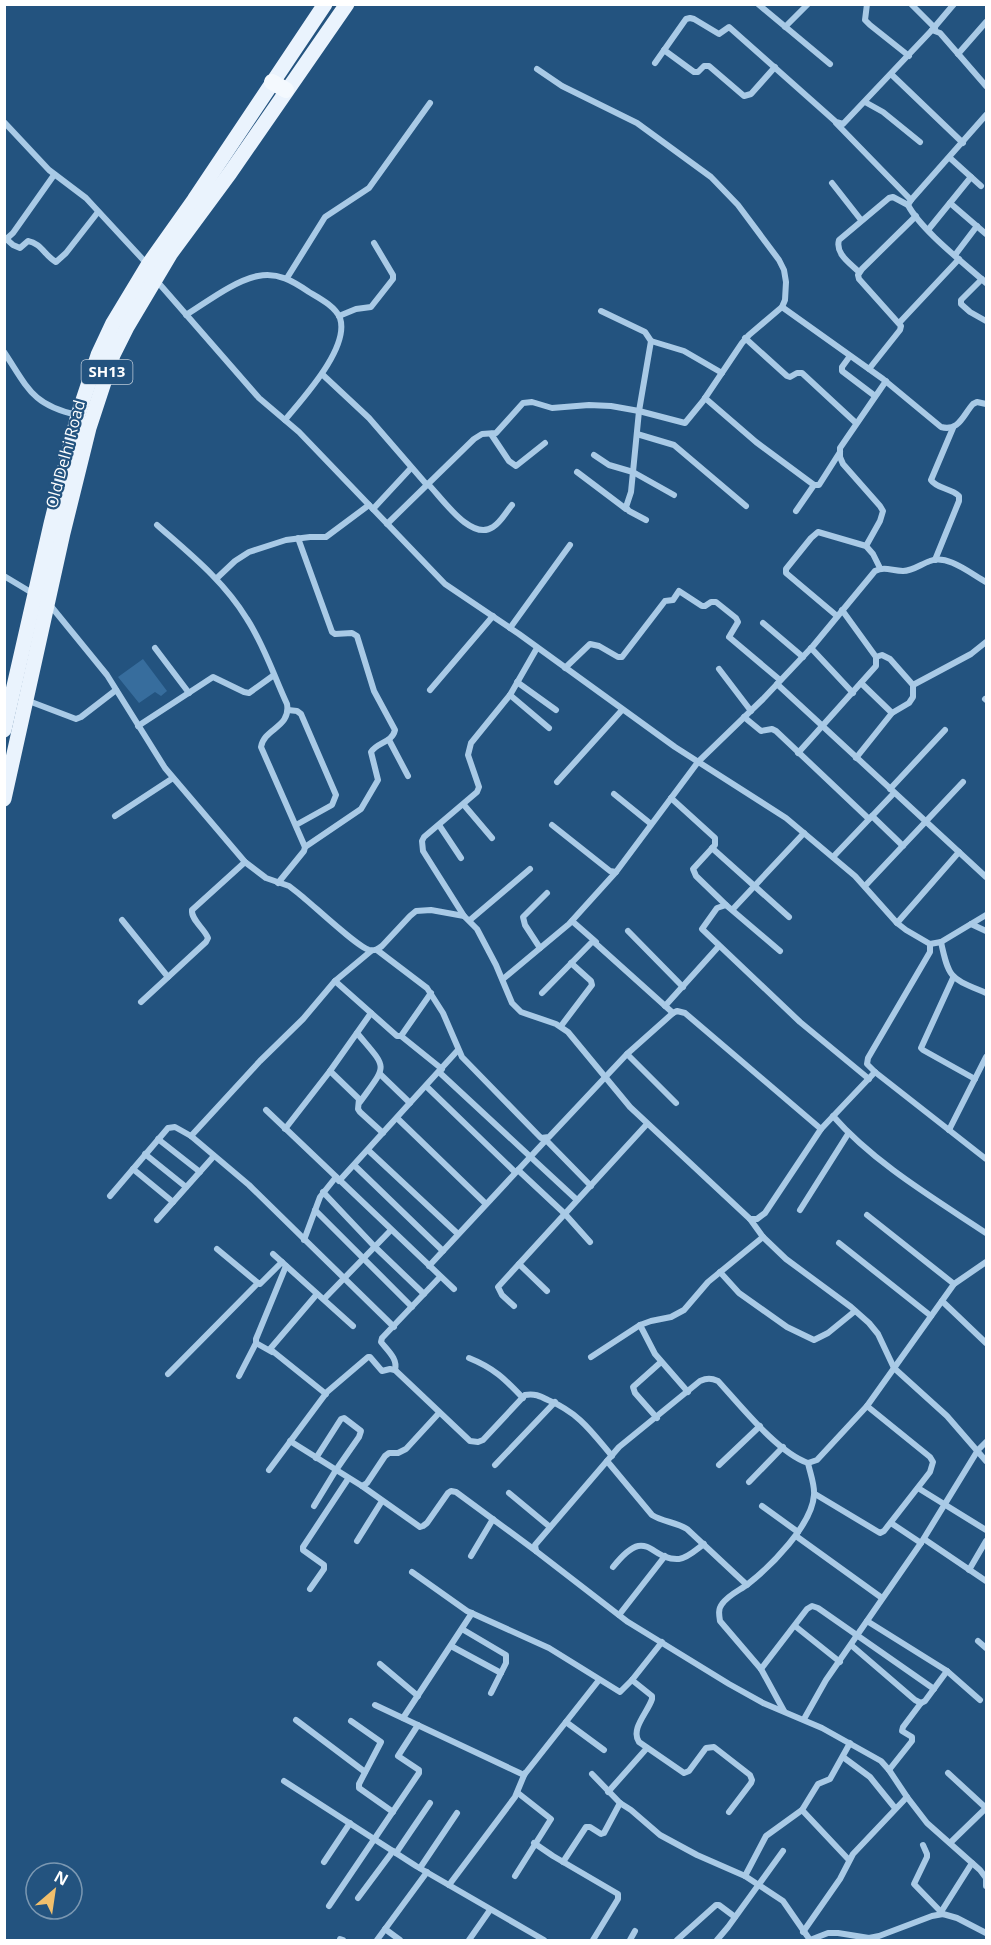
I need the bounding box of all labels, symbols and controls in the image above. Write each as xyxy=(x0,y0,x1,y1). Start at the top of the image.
road number: SH13 xyxy=(82,360,132,384)
street label: Old Delhi Road xyxy=(40,397,90,511)
north arrow xyxy=(24,1861,84,1921)
text: N xyxy=(50,1865,72,1891)

